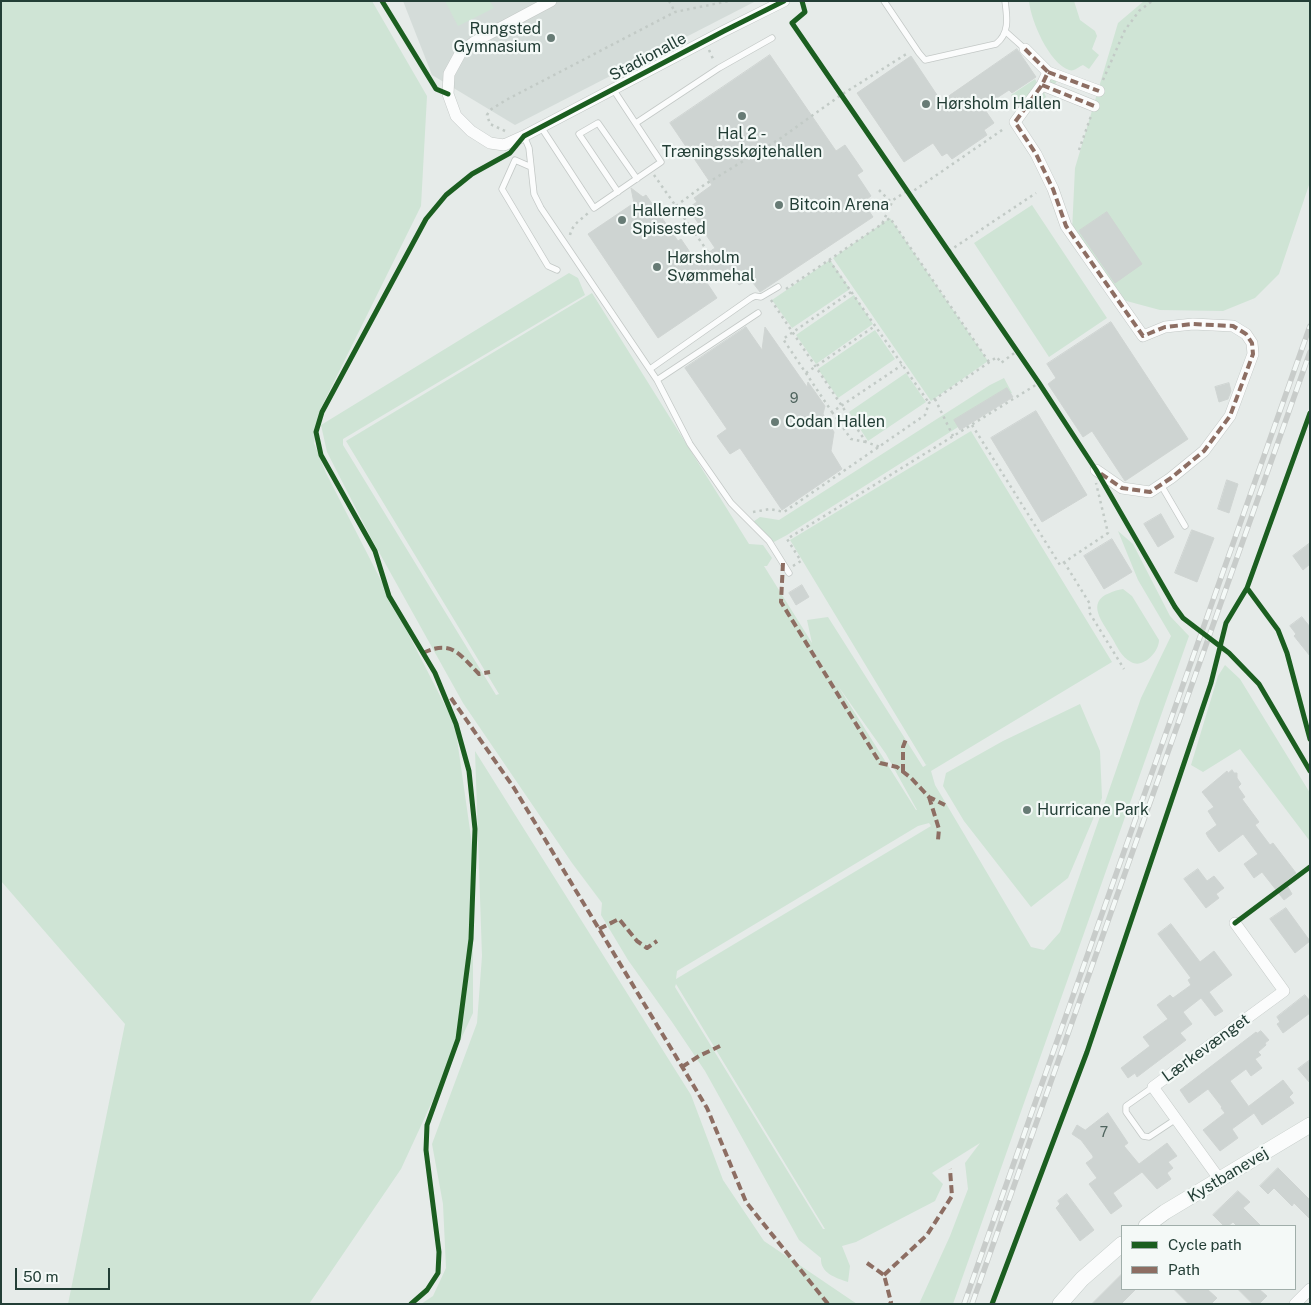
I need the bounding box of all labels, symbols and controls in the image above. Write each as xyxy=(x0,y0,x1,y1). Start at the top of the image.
place label: Rungsted Gymnasium xyxy=(454,19,541,57)
street label: Stadionalle xyxy=(606,29,690,85)
marker: Rungsted Gymnasium xyxy=(545,32,557,44)
place label: Hørsholm Hallen xyxy=(936,94,1061,114)
marker: Hørsholm Hallen xyxy=(920,98,932,110)
marker: Hal 2 - Træningsskøjtehallen xyxy=(736,110,748,122)
place label: Hal 2 - Træningsskøjtehallen xyxy=(662,124,822,162)
place label: Bitcoin Arena xyxy=(789,195,889,215)
marker: Bitcoin Arena xyxy=(773,199,785,211)
place label: Hallernes Spisested xyxy=(632,201,706,239)
marker: Hallernes Spisested xyxy=(616,214,628,226)
place label: Hørsholm Svømmehal xyxy=(667,248,755,286)
marker: Hørsholm Svømmehal xyxy=(651,261,663,273)
house number: 9 xyxy=(790,391,798,407)
place label: Codan Hallen xyxy=(785,412,885,432)
marker: Codan Hallen xyxy=(769,416,781,428)
place label: Hurricane Park xyxy=(1037,800,1149,820)
marker: Hurricane Park xyxy=(1021,804,1033,816)
street label: Lærkevænget xyxy=(1158,1010,1254,1086)
house number: 7 xyxy=(1100,1125,1108,1141)
street label: Kystbanevej xyxy=(1184,1143,1272,1207)
legend xyxy=(1121,1225,1296,1290)
text: Cycle path xyxy=(1168,1236,1242,1253)
scale bar xyxy=(18,1258,112,1290)
text: Path xyxy=(1168,1261,1200,1278)
text: 50 m xyxy=(23,1268,58,1285)

